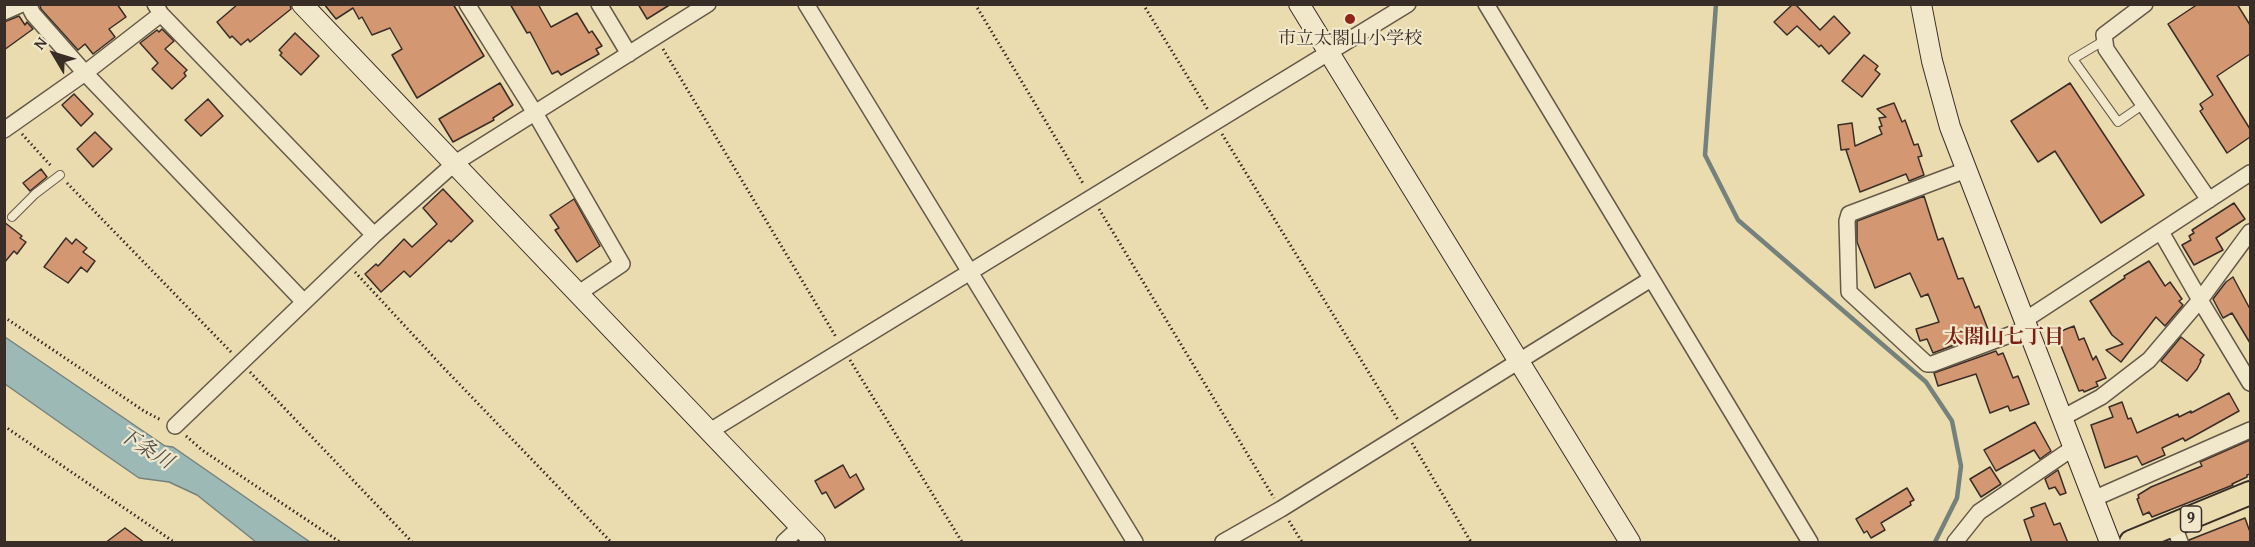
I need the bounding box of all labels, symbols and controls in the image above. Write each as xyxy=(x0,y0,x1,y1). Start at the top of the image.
marker: 市立太閤山小学校 xyxy=(1343,12,1357,26)
north arrow xyxy=(24,24,84,84)
place label: 市立太閤山小学校 xyxy=(1278,28,1422,50)
text: N xyxy=(27,31,53,55)
district label: 太閤山七丁目 xyxy=(1944,326,2064,350)
water label: 下条川 xyxy=(113,423,177,475)
road number: 9 xyxy=(2180,506,2202,532)

